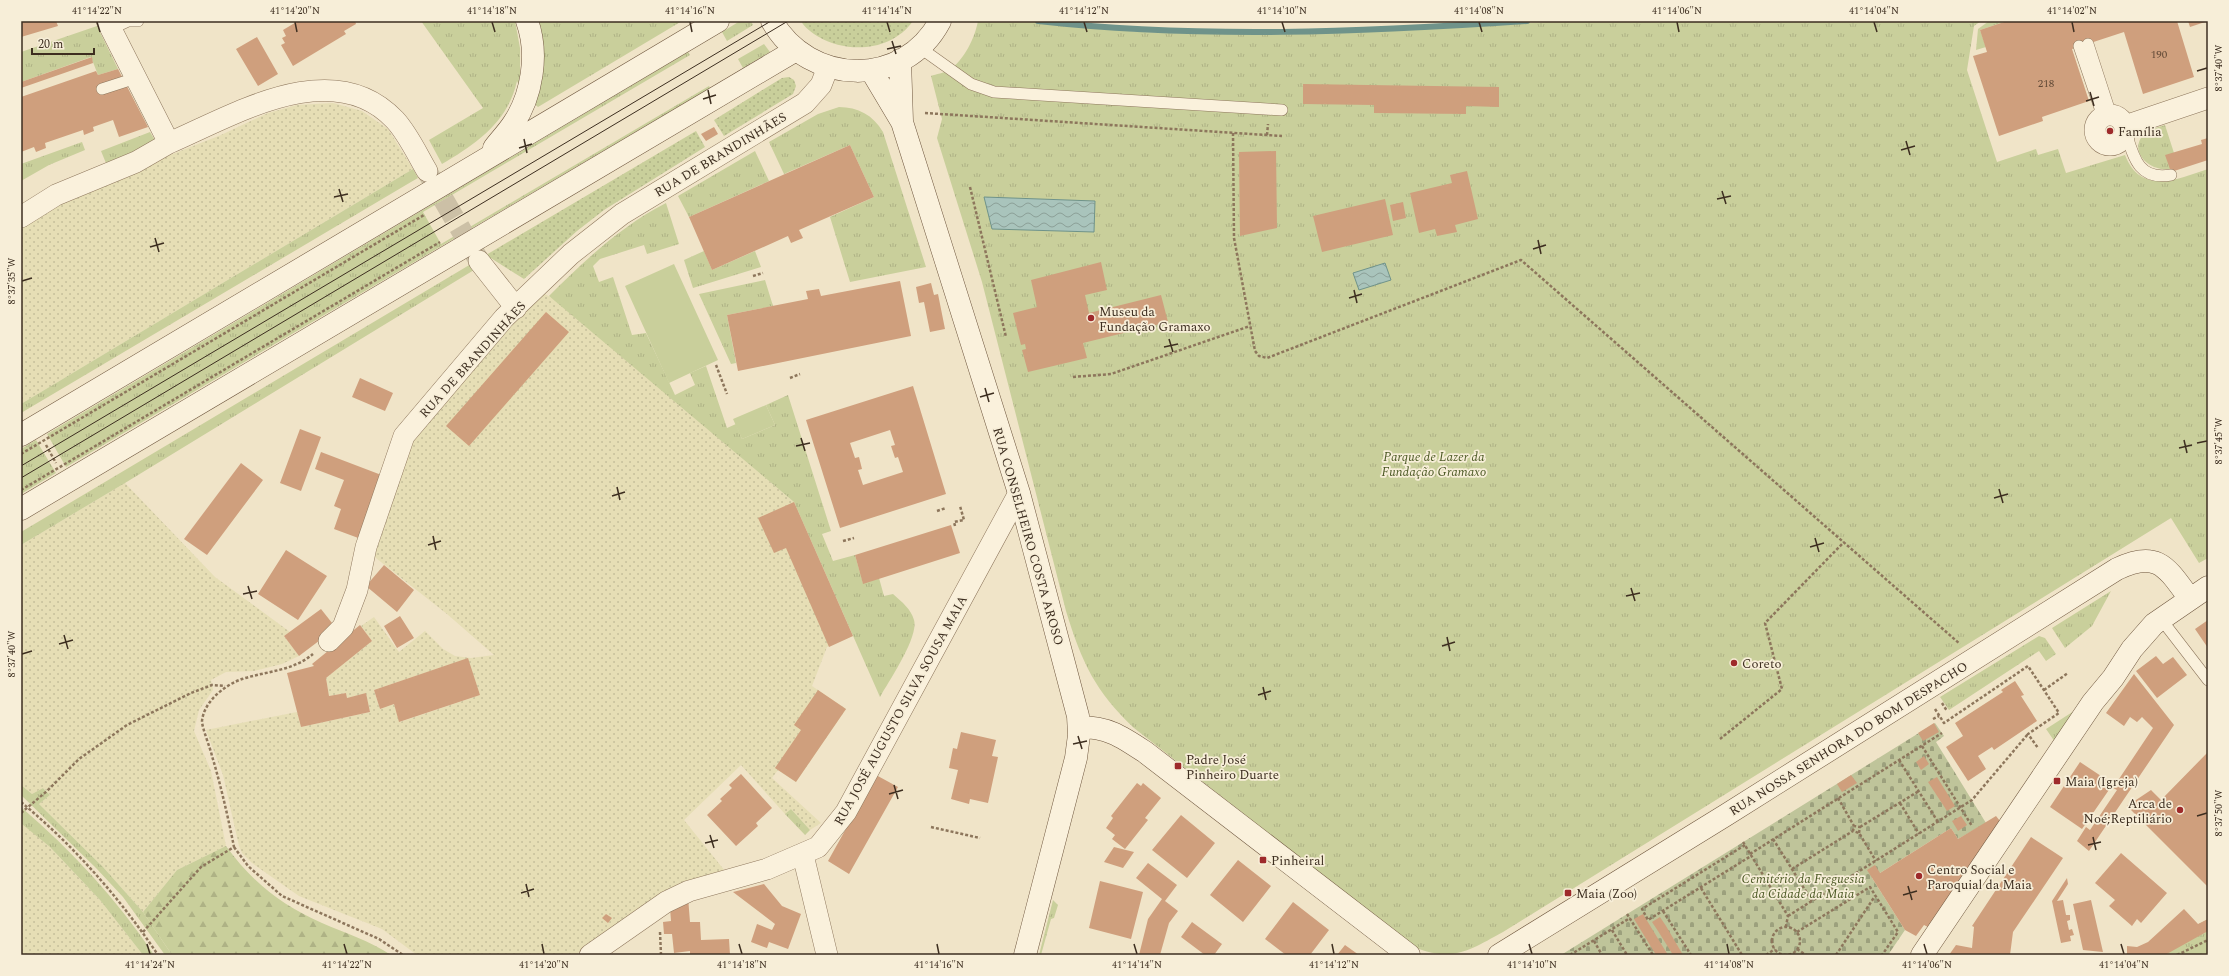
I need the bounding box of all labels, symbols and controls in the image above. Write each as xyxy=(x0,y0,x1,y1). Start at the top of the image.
text: 41°14'22"N xyxy=(72,3,122,19)
text: 41°14'20"N xyxy=(270,3,320,19)
text: 41°14'18"N xyxy=(467,3,517,19)
text: 41°14'16"N xyxy=(665,3,715,19)
text: 41°14'14"N xyxy=(862,3,912,19)
text: 41°14'12"N xyxy=(1059,3,1109,19)
text: 41°14'10"N xyxy=(1257,3,1307,19)
text: 41°14'08"N xyxy=(1454,3,1504,19)
text: 41°14'06"N xyxy=(1652,3,1702,19)
text: 41°14'04"N xyxy=(1849,3,1899,19)
text: 41°14'02"N xyxy=(2047,3,2097,19)
scale bar xyxy=(32,30,94,56)
text: 20 m xyxy=(38,35,63,54)
text: 8°37'40"W xyxy=(2211,44,2227,91)
house number: 190 xyxy=(2151,46,2168,63)
house number: 218 xyxy=(2038,75,2055,92)
street label: RUA DE BRANDINHÃES xyxy=(650,107,791,202)
place label: Família xyxy=(2118,122,2162,142)
marker: Família xyxy=(2105,126,2115,136)
text: 8°37'35"W xyxy=(4,257,20,304)
street label: RUA DE BRANDINHÃES xyxy=(415,297,531,423)
place label: Museu da Fundação Gramaxo xyxy=(1099,302,1211,337)
marker: Museu da Fundação Gramaxo xyxy=(1086,313,1096,323)
text: 8°37'45"W xyxy=(2211,417,2227,464)
street label: RUA CONSELHEIRO COSTA AROSO xyxy=(987,425,1069,648)
park label: Parque de Lazer da Fundação Gramaxo xyxy=(1382,447,1486,482)
street label: RUA JOSÉ AUGUSTO SILVA SOUSA MAIA xyxy=(829,592,973,829)
text: 8°37'40"W xyxy=(4,630,20,677)
place label: Coreto xyxy=(1742,654,1782,674)
street label: RUA NOSSA SENHORA DO BOM DESPACHO xyxy=(1725,657,1972,821)
marker: Coreto xyxy=(1729,658,1739,668)
place label: Padre José Pinheiro Duarte xyxy=(1186,750,1279,785)
marker: Padre José Pinheiro Duarte xyxy=(1173,761,1183,771)
place label: Maia (Igreja) xyxy=(2065,772,2138,792)
marker: Maia (Igreja) xyxy=(2052,776,2062,786)
text: 8°37'50"W xyxy=(2211,789,2227,836)
place label: Arca de Noé;Reptiliário xyxy=(2084,794,2172,829)
marker: Arca de Noé;Reptiliário xyxy=(2175,805,2185,815)
place label: Pinheiral xyxy=(1271,851,1324,871)
marker: Pinheiral xyxy=(1258,855,1268,865)
place label: Centro Social e Paroquial da Maia xyxy=(1927,860,2032,895)
park label: Cemitério da Freguesia da Cidade da Maia xyxy=(1741,869,1865,904)
marker: Centro Social e Paroquial da Maia xyxy=(1914,871,1924,881)
place label: Maia (Zoo) xyxy=(1576,884,1637,904)
marker: Maia (Zoo) xyxy=(1563,888,1573,898)
text: 41°14'24"N xyxy=(125,957,175,973)
text: 41°14'22"N xyxy=(322,957,372,973)
text: 41°14'20"N xyxy=(519,957,569,973)
text: 41°14'18"N xyxy=(717,957,767,973)
text: 41°14'16"N xyxy=(914,957,964,973)
text: 41°14'14"N xyxy=(1112,957,1162,973)
text: 41°14'12"N xyxy=(1309,957,1359,973)
text: 41°14'10"N xyxy=(1507,957,1557,973)
text: 41°14'08"N xyxy=(1704,957,1754,973)
text: 41°14'06"N xyxy=(1902,957,1952,973)
text: 41°14'04"N xyxy=(2099,957,2149,973)

